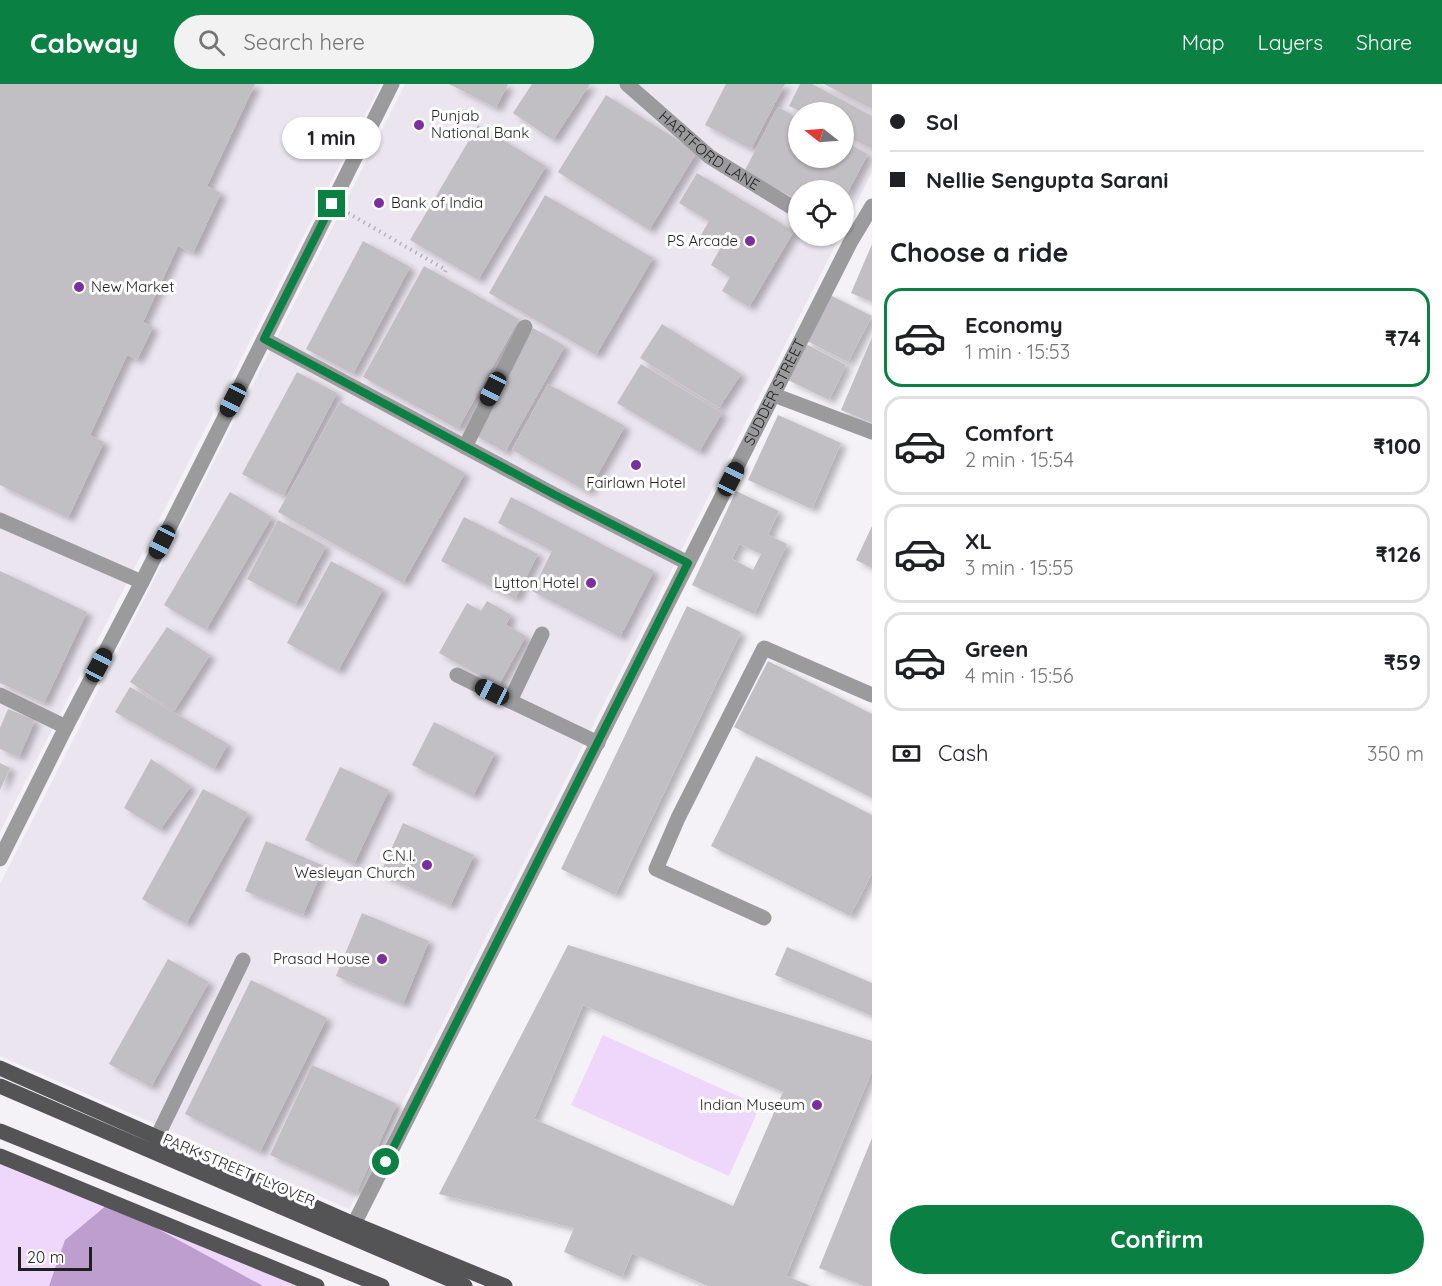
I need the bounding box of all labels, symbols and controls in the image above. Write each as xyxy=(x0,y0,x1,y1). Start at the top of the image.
search box xyxy=(174,15,594,69)
text: Cabway xyxy=(30,25,138,60)
icon: search xyxy=(195,26,228,59)
text: Search here xyxy=(243,28,365,56)
text: Map xyxy=(1182,29,1225,55)
text: Layers xyxy=(1258,29,1323,55)
text: Share xyxy=(1356,29,1412,55)
north arrow xyxy=(788,102,854,168)
map controls xyxy=(788,102,854,246)
place label: Punjab National Bank xyxy=(431,106,529,142)
street label: HARTFORD LANE xyxy=(655,106,763,194)
text: Sol xyxy=(926,108,959,136)
callout: 1 min xyxy=(282,117,382,159)
marker: Punjab National Bank xyxy=(412,118,426,132)
text: 1 min xyxy=(307,125,356,150)
text: Nellie Sengupta Sarani xyxy=(926,166,1169,194)
button: locate xyxy=(788,180,854,246)
route end xyxy=(318,190,345,217)
place label: Bank of India xyxy=(391,193,483,212)
marker: Bank of India xyxy=(372,196,386,210)
place label: PS Arcade xyxy=(667,231,738,250)
marker: PS Arcade xyxy=(743,234,757,248)
text: Choose a ride xyxy=(890,235,1068,269)
place label: New Market xyxy=(91,277,174,296)
marker: New Market xyxy=(72,280,86,294)
icon: car xyxy=(893,311,947,365)
text: Economy xyxy=(965,311,1063,339)
text: ₹74 xyxy=(1385,324,1421,352)
street label: SUDDER STREET xyxy=(739,335,809,449)
text: 1 min · 15:53 xyxy=(965,339,1070,364)
car xyxy=(477,369,509,409)
car xyxy=(217,380,249,420)
icon: car xyxy=(893,419,947,473)
text: Comfort xyxy=(965,419,1054,447)
text: ₹100 xyxy=(1373,432,1421,460)
text: 2 min · 15:54 xyxy=(965,447,1074,472)
marker: Fairlawn Hotel xyxy=(629,458,643,472)
car xyxy=(715,459,747,499)
place label: Fairlawn Hotel xyxy=(586,473,686,492)
car xyxy=(146,522,178,562)
icon: car xyxy=(893,527,947,581)
text: XL xyxy=(965,527,992,555)
text: ₹126 xyxy=(1376,540,1421,568)
text: 3 min · 15:55 xyxy=(965,555,1074,580)
place label: Lytton Hotel xyxy=(494,573,579,592)
marker: Lytton Hotel xyxy=(584,576,598,590)
icon: car xyxy=(893,635,947,689)
text: Green xyxy=(965,635,1028,663)
car xyxy=(83,645,115,685)
text: ₹59 xyxy=(1384,648,1421,676)
text: 4 min · 15:56 xyxy=(965,663,1074,688)
car xyxy=(472,676,512,708)
icon: cash xyxy=(890,737,923,770)
text: Cash xyxy=(938,739,989,767)
text: 350 m xyxy=(1367,741,1424,766)
place label: C.N.I. Wesleyan Church xyxy=(295,846,415,882)
marker: C.N.I. Wesleyan Church xyxy=(420,858,434,872)
place label: Prasad House xyxy=(273,949,370,968)
marker: Prasad House xyxy=(375,952,389,966)
place label: Indian Museum xyxy=(700,1095,805,1114)
marker: Indian Museum xyxy=(810,1098,824,1112)
street label: PARK STREET FLYOVER xyxy=(160,1129,318,1210)
route start xyxy=(372,1148,399,1175)
button: Confirm xyxy=(890,1205,1424,1274)
scale bar xyxy=(18,1244,92,1272)
text: 20 m xyxy=(27,1247,64,1267)

